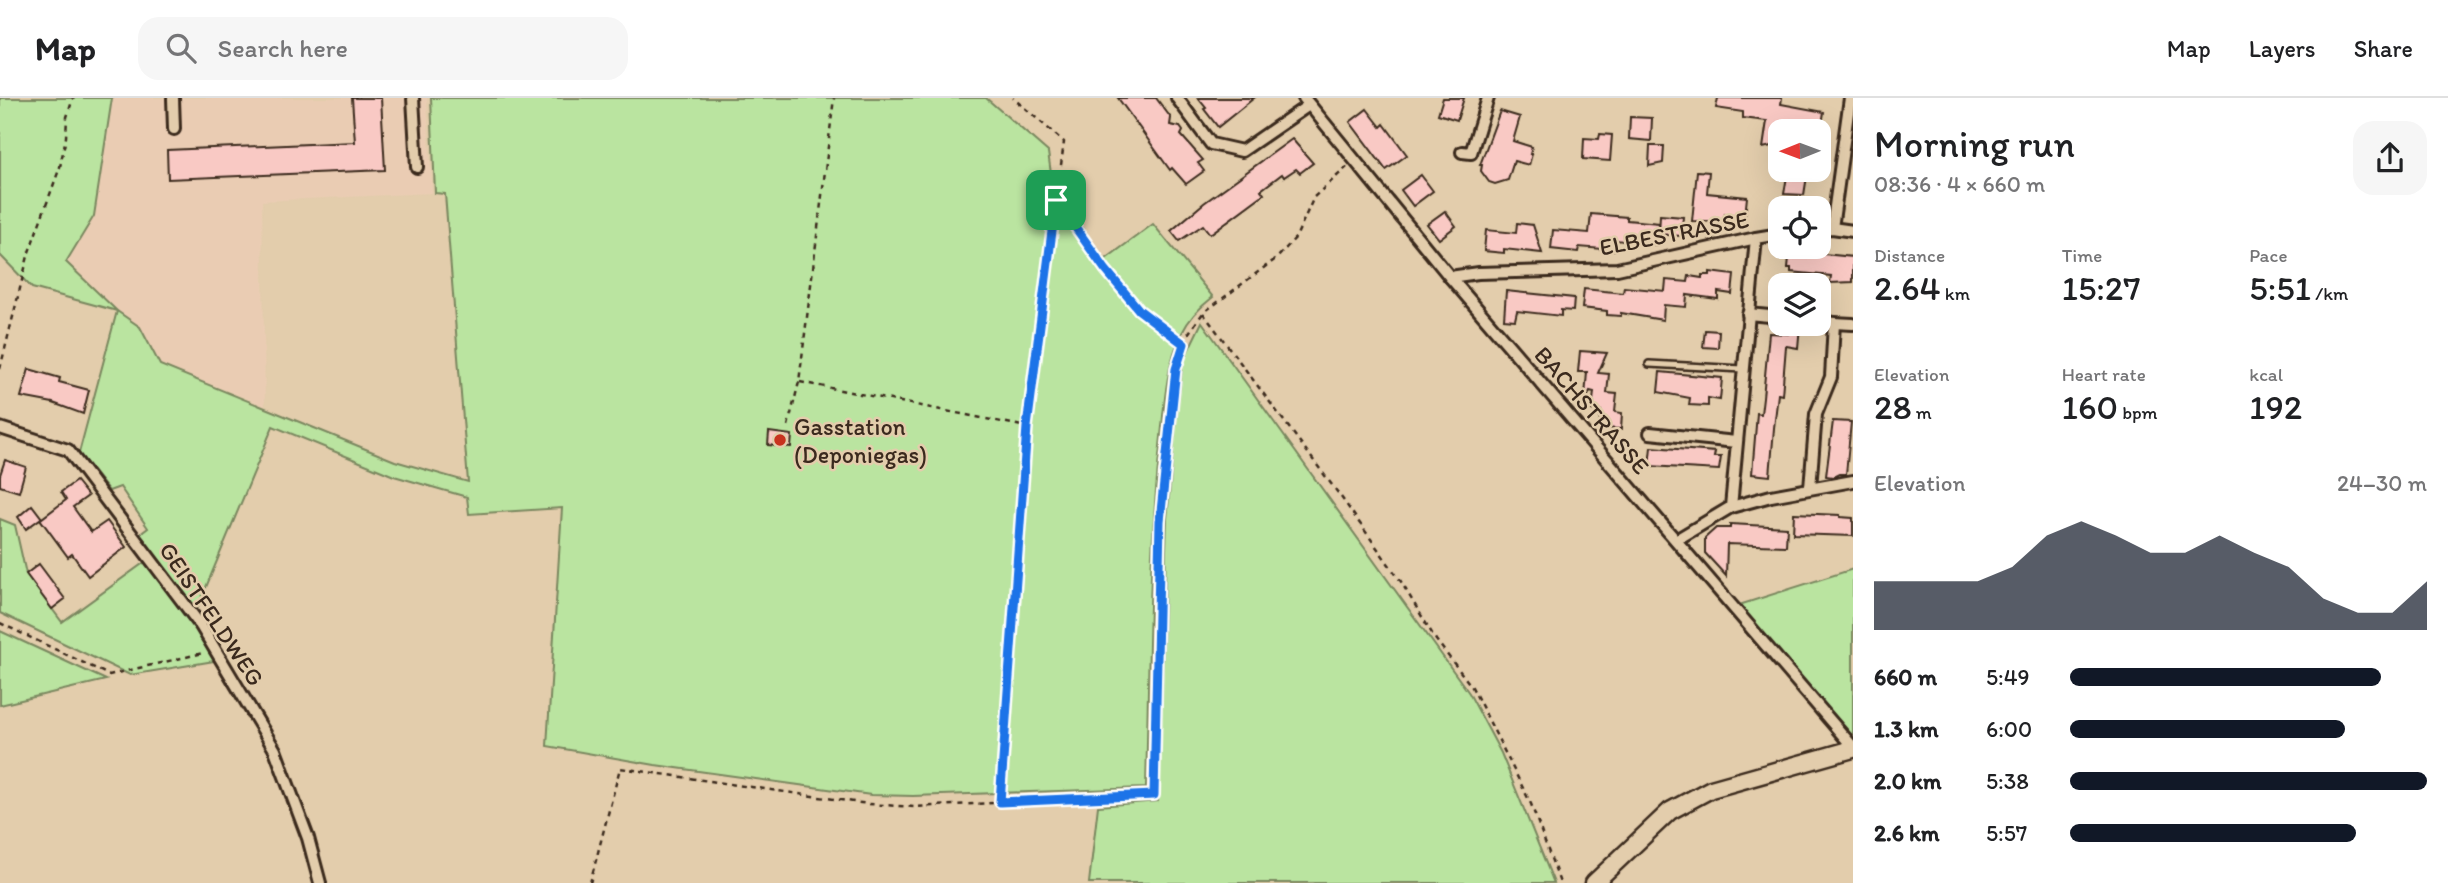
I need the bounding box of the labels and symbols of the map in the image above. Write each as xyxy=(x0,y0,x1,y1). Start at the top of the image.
north arrow xyxy=(1768,119,1830,182)
pin xyxy=(1026,170,1086,230)
street label: ELBESTRASSE xyxy=(1597,204,1751,262)
street label: BACHSTRASSE xyxy=(1529,340,1655,480)
place label: Gasstation (Deponiegas) xyxy=(794,412,927,469)
marker: Gasstation (Deponiegas) xyxy=(772,432,788,448)
street label: GEISTFELDWEG xyxy=(153,537,271,691)

